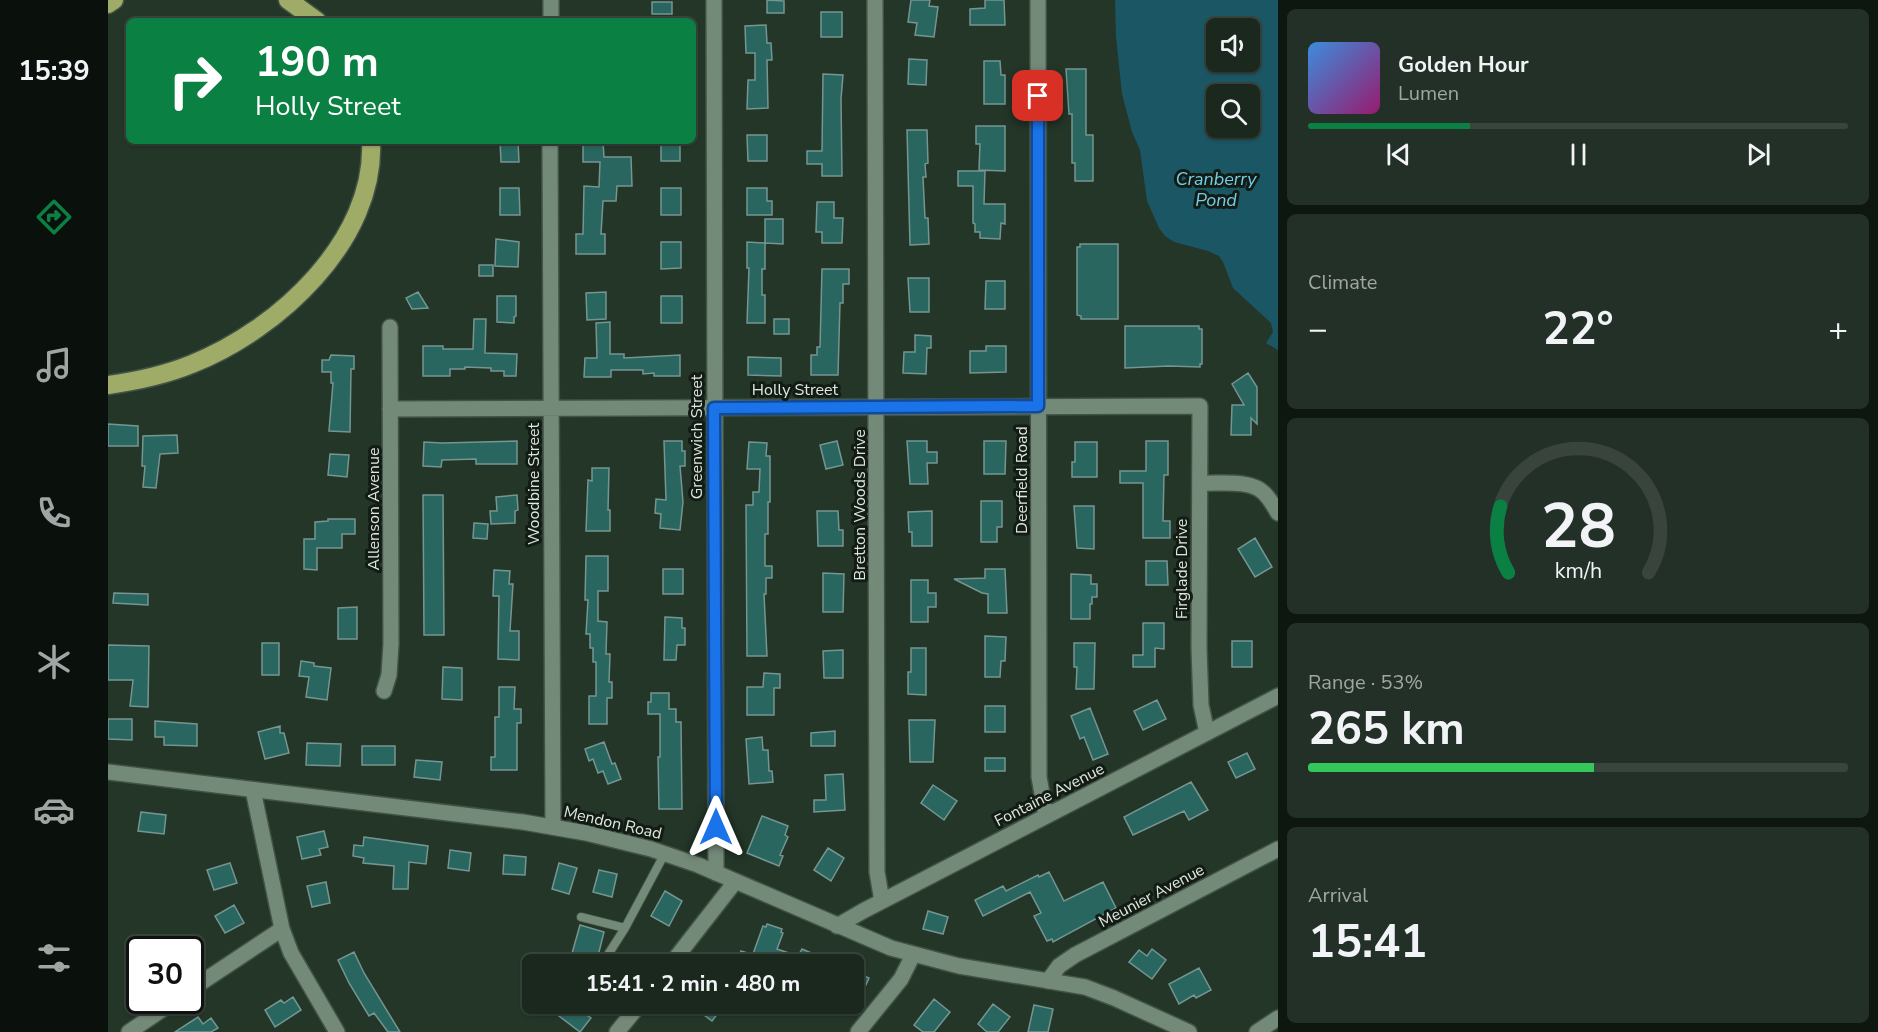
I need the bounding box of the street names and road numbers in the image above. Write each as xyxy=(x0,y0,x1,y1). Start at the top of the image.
street label: Greenwich Street xyxy=(686,374,708,499)
street label: Holly Street xyxy=(752,379,839,401)
street label: Woodbine Street xyxy=(523,422,545,545)
street label: Deerfield Road xyxy=(1011,426,1033,534)
street label: Bretton Woods Drive xyxy=(849,429,871,581)
street label: Allenson Avenue xyxy=(363,448,385,570)
street label: Firglade Drive xyxy=(1171,519,1193,619)
street label: Fontaine Avenue xyxy=(991,758,1108,832)
street label: Mendon Road xyxy=(562,801,664,845)
street label: Meunier Avenue xyxy=(1095,859,1208,933)

